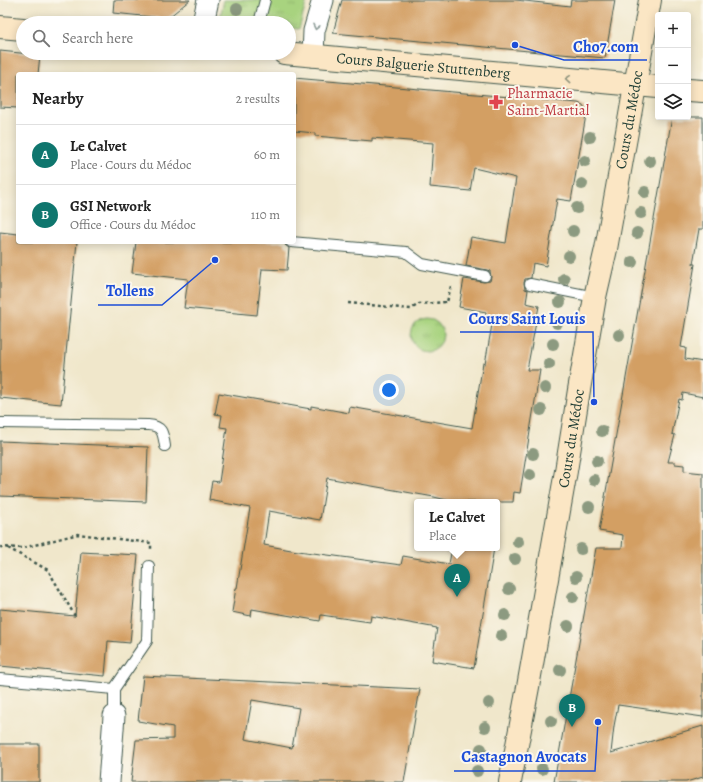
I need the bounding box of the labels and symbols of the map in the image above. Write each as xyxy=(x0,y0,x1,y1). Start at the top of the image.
one-way arrow xyxy=(312,24,320,31)
callout: Cho7.com xyxy=(564,32,647,60)
text: Cho7.com xyxy=(573,36,640,58)
street label: Cours Balguerie Stuttenberg xyxy=(336,48,512,84)
street label: Cours du Médoc xyxy=(611,69,648,171)
one-way arrow xyxy=(565,75,571,84)
place label: Pharmacie Saint-Martial xyxy=(507,83,590,120)
pharmacy icon: Pharmacie Saint-Martial xyxy=(488,94,504,110)
callout: Tollens xyxy=(98,277,162,305)
text: Tollens xyxy=(106,280,154,302)
callout: Cours Saint Louis xyxy=(460,304,593,332)
text: Cours Saint Louis xyxy=(468,308,586,330)
your location xyxy=(379,380,399,400)
street label: Cours du Médoc xyxy=(553,388,589,489)
pin: A xyxy=(444,564,470,597)
pin: B xyxy=(559,694,585,727)
callout: Castagnon Avocats xyxy=(454,743,595,771)
text: Castagnon Avocats xyxy=(461,746,587,768)

